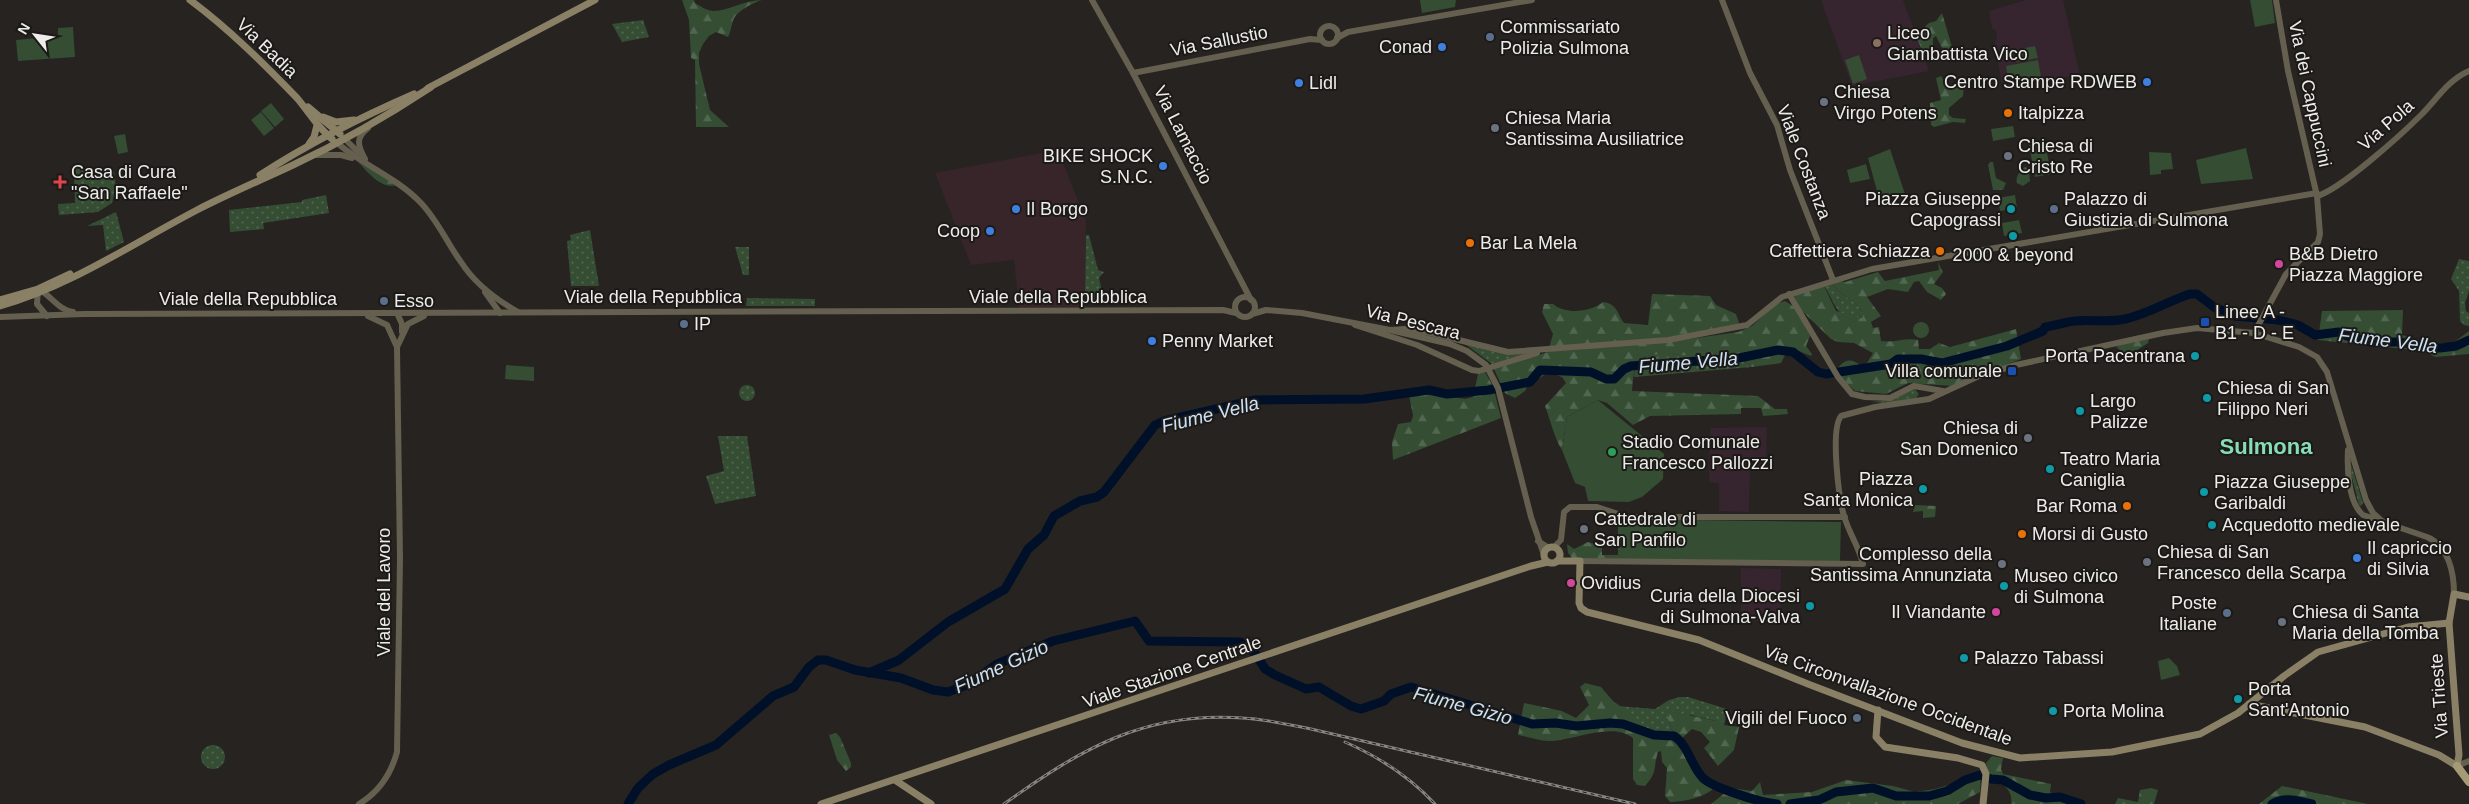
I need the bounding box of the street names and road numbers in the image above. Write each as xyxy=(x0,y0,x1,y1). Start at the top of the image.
street label: Via Badia xyxy=(232,14,302,83)
street label: Via dei Cappuccini xyxy=(2285,19,2335,169)
street label: Via Sallustio xyxy=(1169,22,1269,60)
street label: Via Lamaccio xyxy=(1150,82,1216,188)
street label: Via Pola xyxy=(2354,95,2418,154)
street label: Viale Costanza xyxy=(1773,102,1835,223)
street label: Viale della Repubblica xyxy=(564,287,743,307)
street label: Viale della Repubblica xyxy=(969,287,1148,307)
street label: Viale della Repubblica xyxy=(159,289,338,309)
street label: Via Pescara xyxy=(1364,301,1463,344)
street label: Viale del Lavoro xyxy=(374,528,394,656)
street label: Viale Stazione Centrale xyxy=(1080,632,1264,712)
street label: Via Circonvallazione Occidentale xyxy=(1761,641,2015,749)
street label: Via Trieste xyxy=(2426,653,2452,739)

